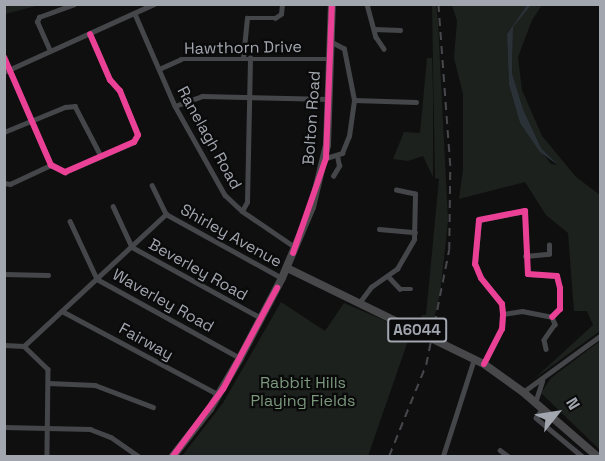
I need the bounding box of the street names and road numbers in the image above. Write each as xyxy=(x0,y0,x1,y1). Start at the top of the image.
street label: Hawthorn Drive xyxy=(184,37,302,59)
street label: Bolton Road xyxy=(299,70,325,166)
street label: Ranelagh Road xyxy=(173,83,245,193)
street label: Shirley Avenue xyxy=(177,200,285,272)
street label: Beverley Road xyxy=(145,235,251,305)
street label: Waverley Road xyxy=(109,265,217,337)
road number: A6044 xyxy=(387,318,447,342)
street label: Fairway xyxy=(115,319,177,365)

